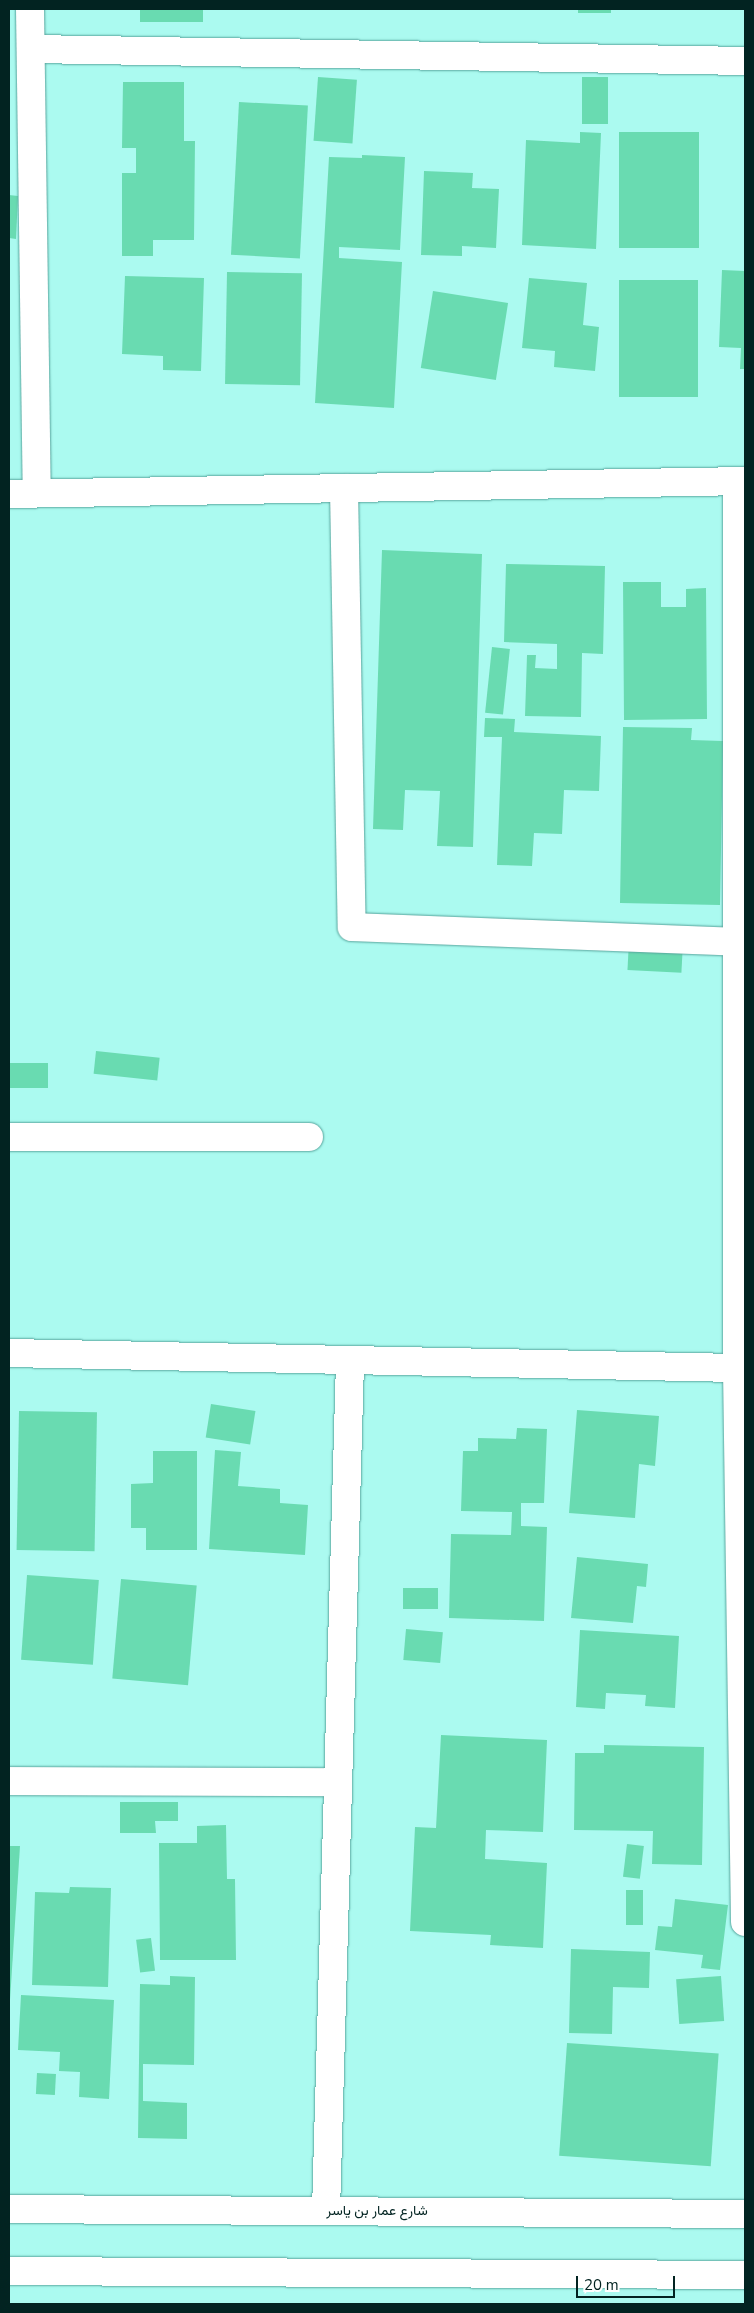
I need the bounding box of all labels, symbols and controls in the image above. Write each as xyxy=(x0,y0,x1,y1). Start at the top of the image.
street label: شارع عمار بن ياسر xyxy=(326,2203,428,2219)
scale bar xyxy=(579,2266,678,2298)
text: 20 m xyxy=(584,2275,619,2295)

